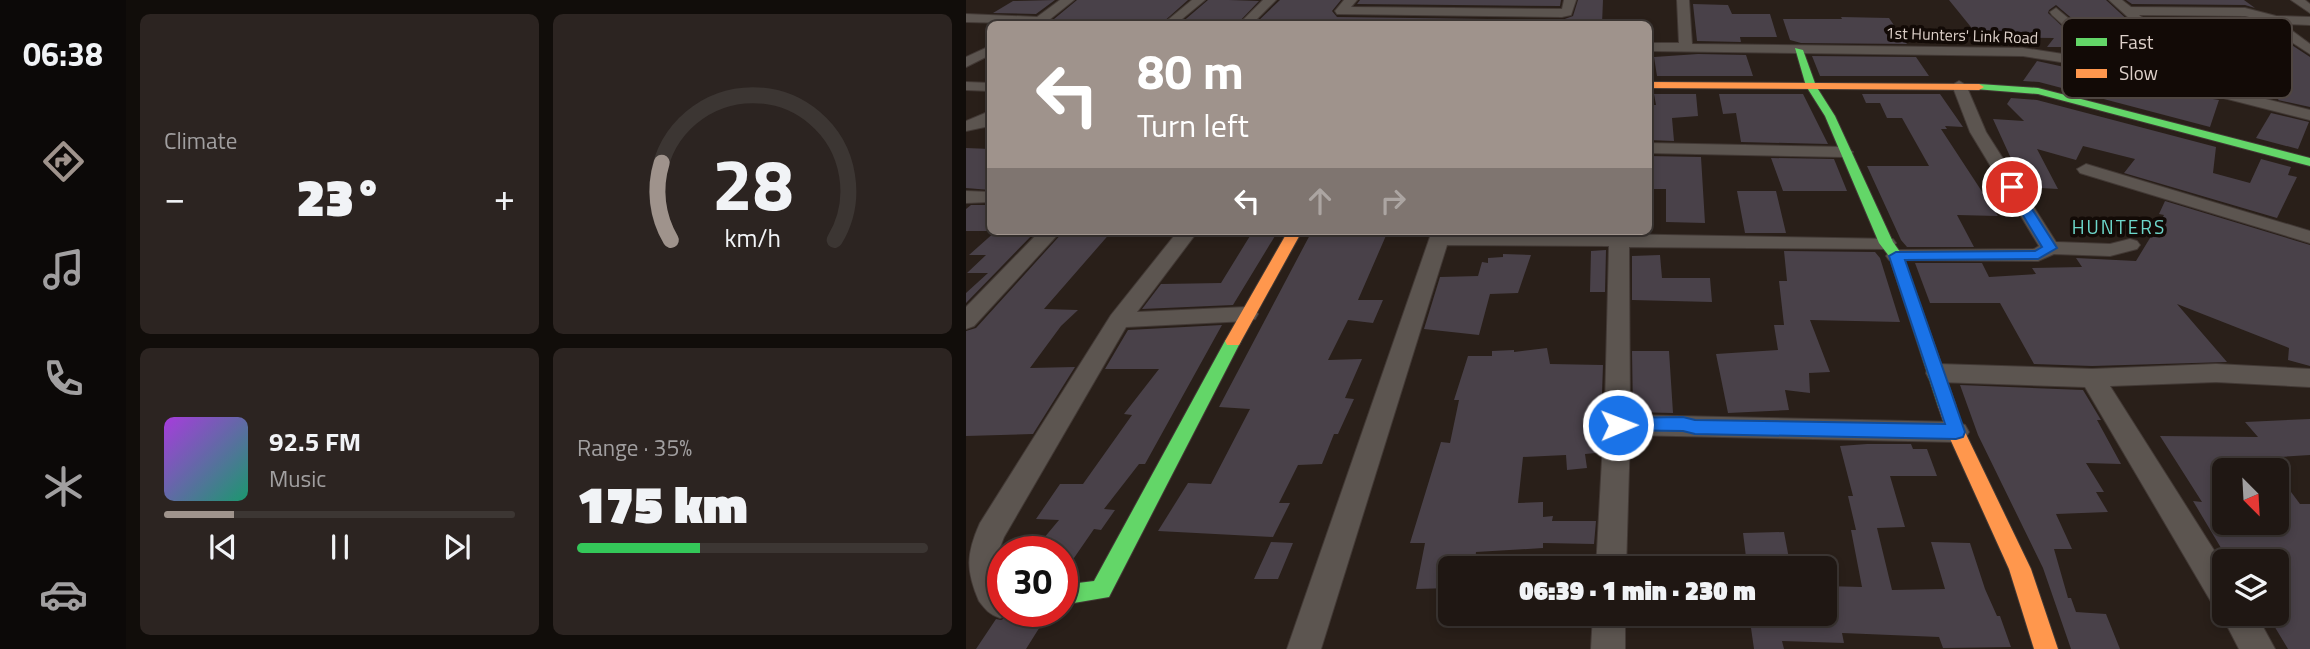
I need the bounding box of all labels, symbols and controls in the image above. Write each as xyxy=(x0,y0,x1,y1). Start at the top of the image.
legend xyxy=(2062,18,2292,98)
street label: 1st Hunters' Link Road xyxy=(1885,20,2039,50)
text: Fast xyxy=(2119,27,2154,56)
text: 06:38 xyxy=(23,30,103,78)
text: 80 m xyxy=(1137,33,1244,108)
icon: left xyxy=(1022,49,1113,140)
text: Slow xyxy=(2119,58,2158,87)
text: Turn left xyxy=(1137,101,1249,149)
text: Climate xyxy=(164,123,237,158)
text: 28 xyxy=(712,128,793,238)
icon: directions xyxy=(39,137,88,186)
text: 23° xyxy=(297,157,382,236)
pin xyxy=(1982,157,2042,217)
text: − xyxy=(164,168,185,226)
text: + xyxy=(494,168,515,226)
icon: arrive xyxy=(1993,168,2031,206)
icon: left xyxy=(1228,182,1266,220)
icon: ahead xyxy=(1301,182,1339,220)
icon: right xyxy=(1374,182,1412,220)
district label: HUNTERS xyxy=(2072,212,2166,241)
text: km/h xyxy=(724,219,781,257)
icon: music xyxy=(39,245,88,294)
icon: phone xyxy=(39,354,88,403)
position arrow xyxy=(1581,388,1655,462)
text: 92.5 FM xyxy=(269,422,361,461)
text: Range · 35% xyxy=(577,430,692,465)
north arrow xyxy=(2212,458,2289,536)
map controls xyxy=(2212,458,2289,626)
text: Music xyxy=(269,461,326,496)
icon: climate xyxy=(39,462,88,511)
text: 175 km xyxy=(577,464,748,543)
icon: previous xyxy=(204,528,242,566)
icon: pause xyxy=(321,528,359,566)
icon: next xyxy=(438,528,476,566)
speed limit sign: 30 xyxy=(987,536,1078,627)
button: layers xyxy=(2212,549,2289,626)
icon: car xyxy=(39,570,88,619)
text: 06:39 · 1 min · 230 m xyxy=(1519,571,1756,610)

